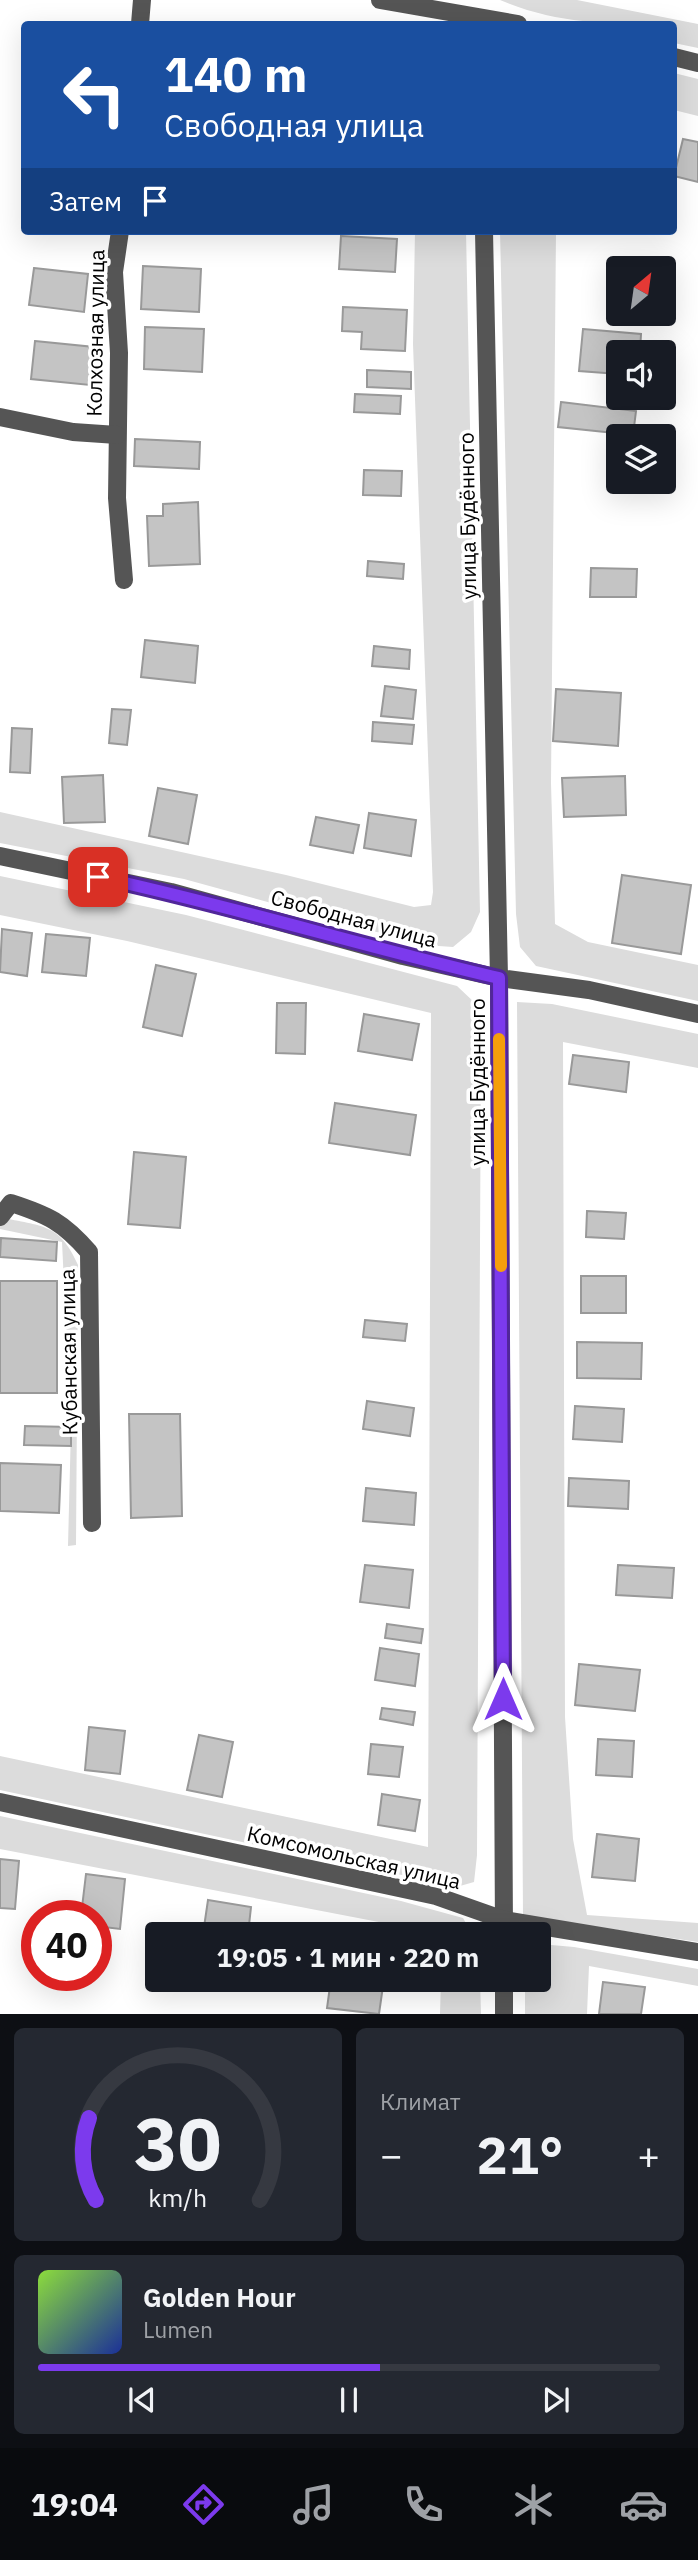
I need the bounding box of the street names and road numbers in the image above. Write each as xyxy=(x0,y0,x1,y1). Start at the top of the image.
street label: Колхозная улица xyxy=(80,249,110,417)
street label: улица Будённого xyxy=(452,432,482,600)
street label: Свободная улица xyxy=(268,882,440,954)
street label: улица Будённого xyxy=(463,998,491,1166)
street label: Кубанская улица xyxy=(53,1268,83,1436)
street label: Комсомольская улица xyxy=(244,1819,464,1895)

